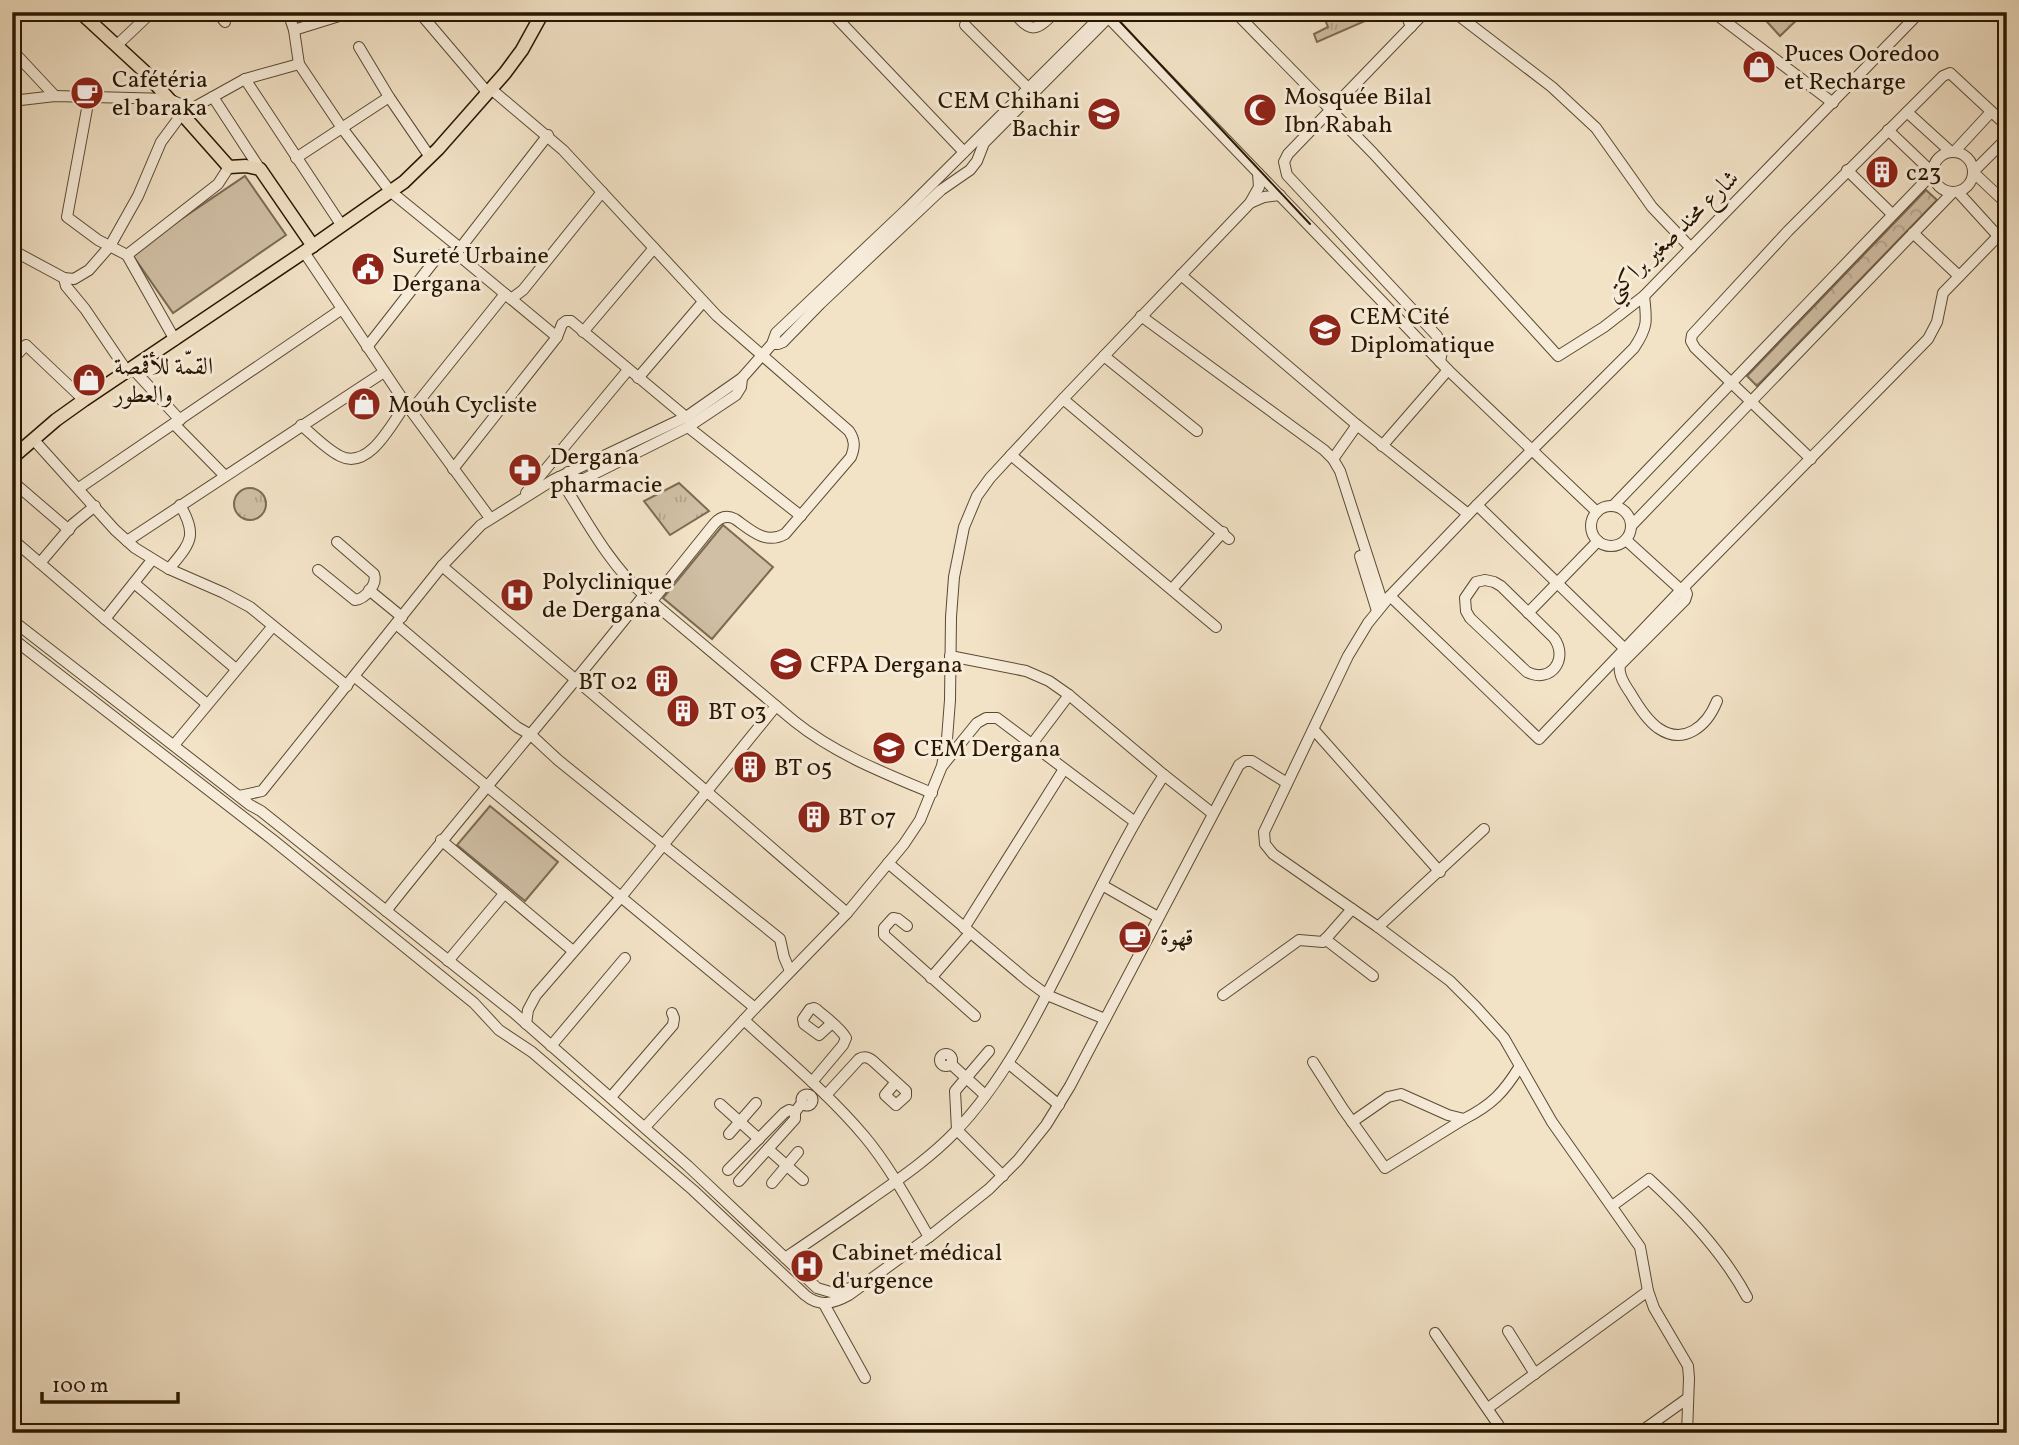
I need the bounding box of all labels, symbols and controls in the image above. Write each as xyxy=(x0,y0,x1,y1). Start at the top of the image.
place label: Puces Ooredoo et Recharge xyxy=(1784,38,1939,100)
shop icon: Puces Ooredoo et Recharge xyxy=(1740,48,1778,86)
place label: Cafétéria el baraka xyxy=(112,64,208,126)
cafe icon: Cafétéria el baraka xyxy=(68,74,106,112)
place label: Mosquée Bilal Ibn Rabah xyxy=(1284,81,1432,143)
place label: CEM Chihani Bachir xyxy=(938,85,1080,147)
mosque icon: Mosquée Bilal Ibn Rabah xyxy=(1241,91,1279,129)
school or university icon: CEM Chihani Bachir xyxy=(1085,95,1123,133)
building icon: c23 xyxy=(1863,153,1901,191)
place label: c23 xyxy=(1906,157,1941,191)
street label: شارع محند صغير براكتي xyxy=(1597,163,1750,312)
place label: Sureté Urbaine Dergana xyxy=(392,240,549,302)
public building icon: Sureté Urbaine Dergana xyxy=(349,250,387,288)
place label: CEM Cité Diplomatique xyxy=(1350,301,1495,363)
school or university icon: CEM Cité Diplomatique xyxy=(1306,311,1344,349)
place label: القمّة للأقمصة والعطور xyxy=(112,350,213,413)
shop icon: القمّة للأقمصة والعطور xyxy=(70,361,108,399)
shop icon: Mouh Cycliste xyxy=(345,385,383,423)
place label: Mouh Cycliste xyxy=(388,389,537,423)
place label: Dergana pharmacie xyxy=(550,441,662,503)
pharmacy icon: Dergana pharmacie xyxy=(506,451,544,489)
place label: Polyclinique de Dergana xyxy=(542,566,672,628)
hospital icon: Polyclinique de Dergana xyxy=(498,576,536,614)
school or university icon: CFPA Dergana xyxy=(767,645,805,683)
place label: CFPA Dergana xyxy=(810,649,963,683)
building icon: BT 02 xyxy=(643,662,681,700)
place label: BT 02 xyxy=(578,666,638,700)
building icon: BT 03 xyxy=(664,692,702,730)
place label: BT 03 xyxy=(708,696,767,730)
school or university icon: CEM Dergana xyxy=(870,729,908,767)
place label: CEM Dergana xyxy=(914,733,1061,767)
building icon: BT 05 xyxy=(731,748,769,786)
place label: BT 05 xyxy=(774,752,832,786)
building icon: BT 07 xyxy=(795,798,833,836)
place label: BT 07 xyxy=(838,802,897,836)
cafe icon: قهوة xyxy=(1116,918,1154,956)
place label: قهوة xyxy=(1160,922,1194,956)
place label: Cabinet médical d'urgence xyxy=(832,1237,1002,1299)
hospital icon: Cabinet médical d'urgence xyxy=(788,1247,826,1285)
scale bar xyxy=(42,1361,178,1405)
text: 100 m xyxy=(52,1372,109,1401)

